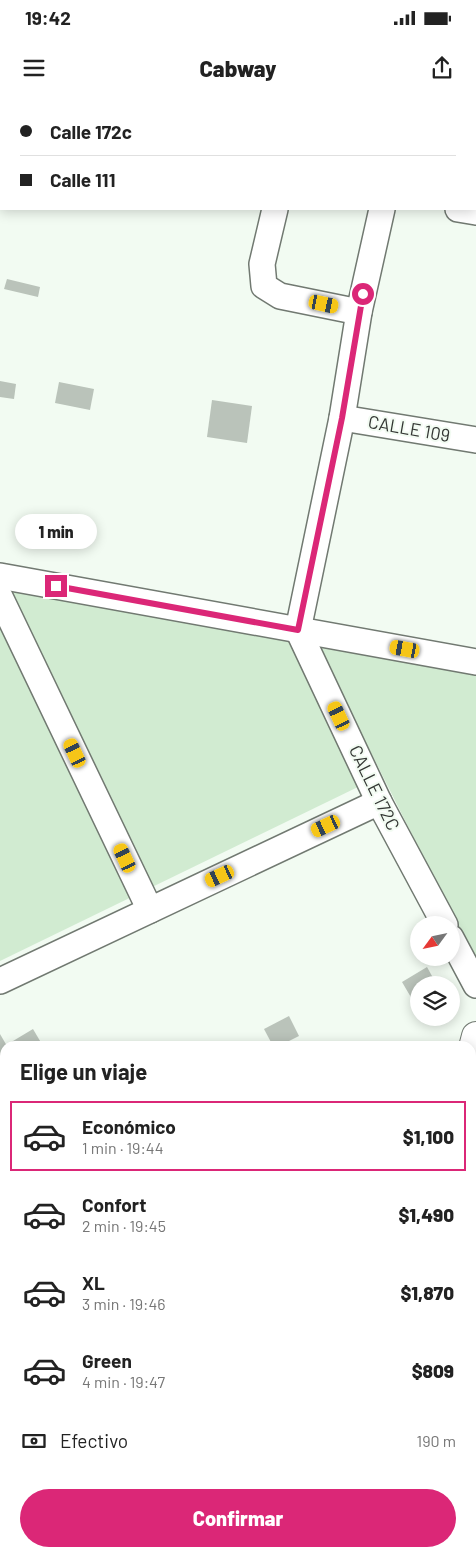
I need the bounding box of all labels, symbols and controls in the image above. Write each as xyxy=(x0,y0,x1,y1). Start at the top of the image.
text: 19:42 xyxy=(25,6,71,29)
icon: menu xyxy=(20,54,48,82)
icon: share xyxy=(428,54,456,82)
text: Cabway xyxy=(199,55,277,81)
text: Calle 172c xyxy=(50,120,132,143)
text: Calle 111 xyxy=(50,168,115,191)
route start xyxy=(352,283,374,305)
car xyxy=(307,294,340,314)
street label: CALLE 109 xyxy=(367,410,452,446)
callout: 1 min xyxy=(15,514,97,548)
text: 1 min xyxy=(38,522,74,541)
route end xyxy=(45,575,67,597)
car xyxy=(388,639,421,659)
car xyxy=(325,699,352,733)
car xyxy=(61,736,88,770)
street label: CALLE 172C xyxy=(345,741,405,834)
car xyxy=(309,813,342,839)
car xyxy=(111,841,138,875)
car xyxy=(203,863,236,889)
north arrow xyxy=(410,916,460,966)
map controls xyxy=(410,916,460,1026)
button: layers xyxy=(410,976,460,1026)
text: Elige un viaje xyxy=(20,1058,147,1084)
icon: car xyxy=(22,1114,67,1159)
text: Económico xyxy=(82,1115,176,1138)
text: $1,100 xyxy=(403,1125,454,1148)
text: 1 min · 19:44 xyxy=(82,1138,164,1157)
icon: car xyxy=(22,1192,67,1237)
text: Confort xyxy=(82,1193,146,1216)
text: $1,490 xyxy=(398,1203,454,1226)
text: 2 min · 19:45 xyxy=(82,1216,166,1235)
icon: car xyxy=(22,1270,67,1315)
text: XL xyxy=(82,1271,105,1294)
text: $1,870 xyxy=(400,1281,454,1304)
text: 3 min · 19:46 xyxy=(82,1294,166,1313)
icon: car xyxy=(22,1348,67,1393)
text: Green xyxy=(82,1349,132,1372)
text: $809 xyxy=(412,1359,454,1382)
text: 4 min · 19:47 xyxy=(82,1372,165,1391)
icon: cash xyxy=(20,1427,48,1455)
text: Efectivo xyxy=(60,1429,128,1452)
text: 190 m xyxy=(417,1431,456,1450)
button: Confirmar xyxy=(20,1489,456,1547)

